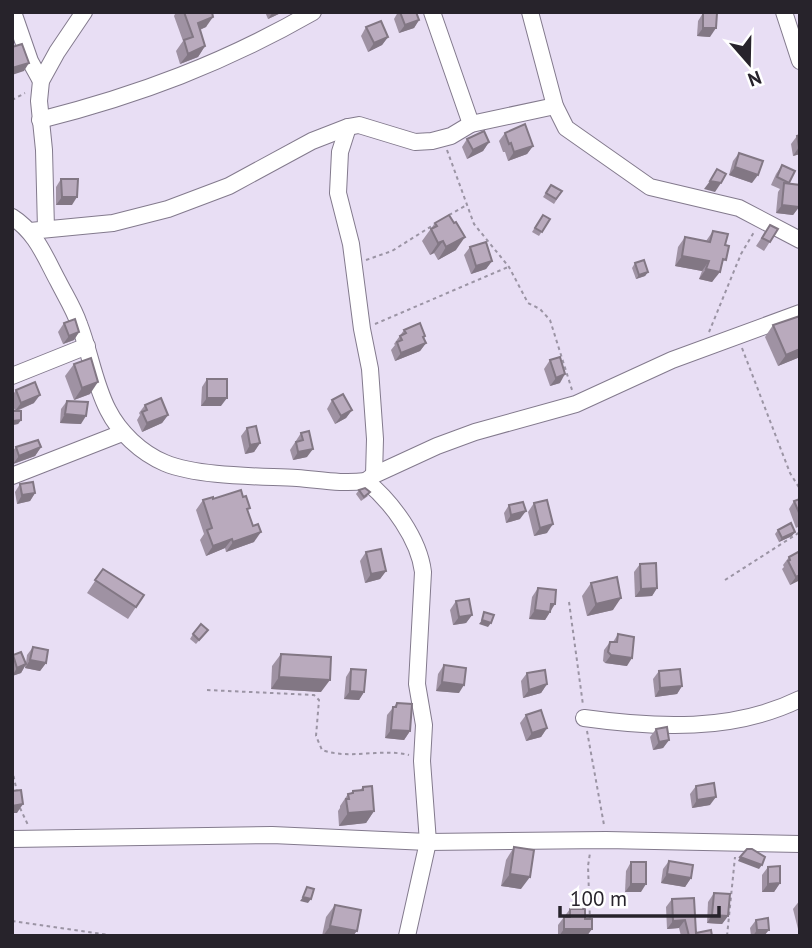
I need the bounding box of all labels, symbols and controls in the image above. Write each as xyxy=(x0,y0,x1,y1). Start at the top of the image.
north arrow xyxy=(714,28,784,98)
text: N xyxy=(745,66,765,92)
scale bar xyxy=(560,874,719,918)
text: 100 m xyxy=(570,885,627,912)

